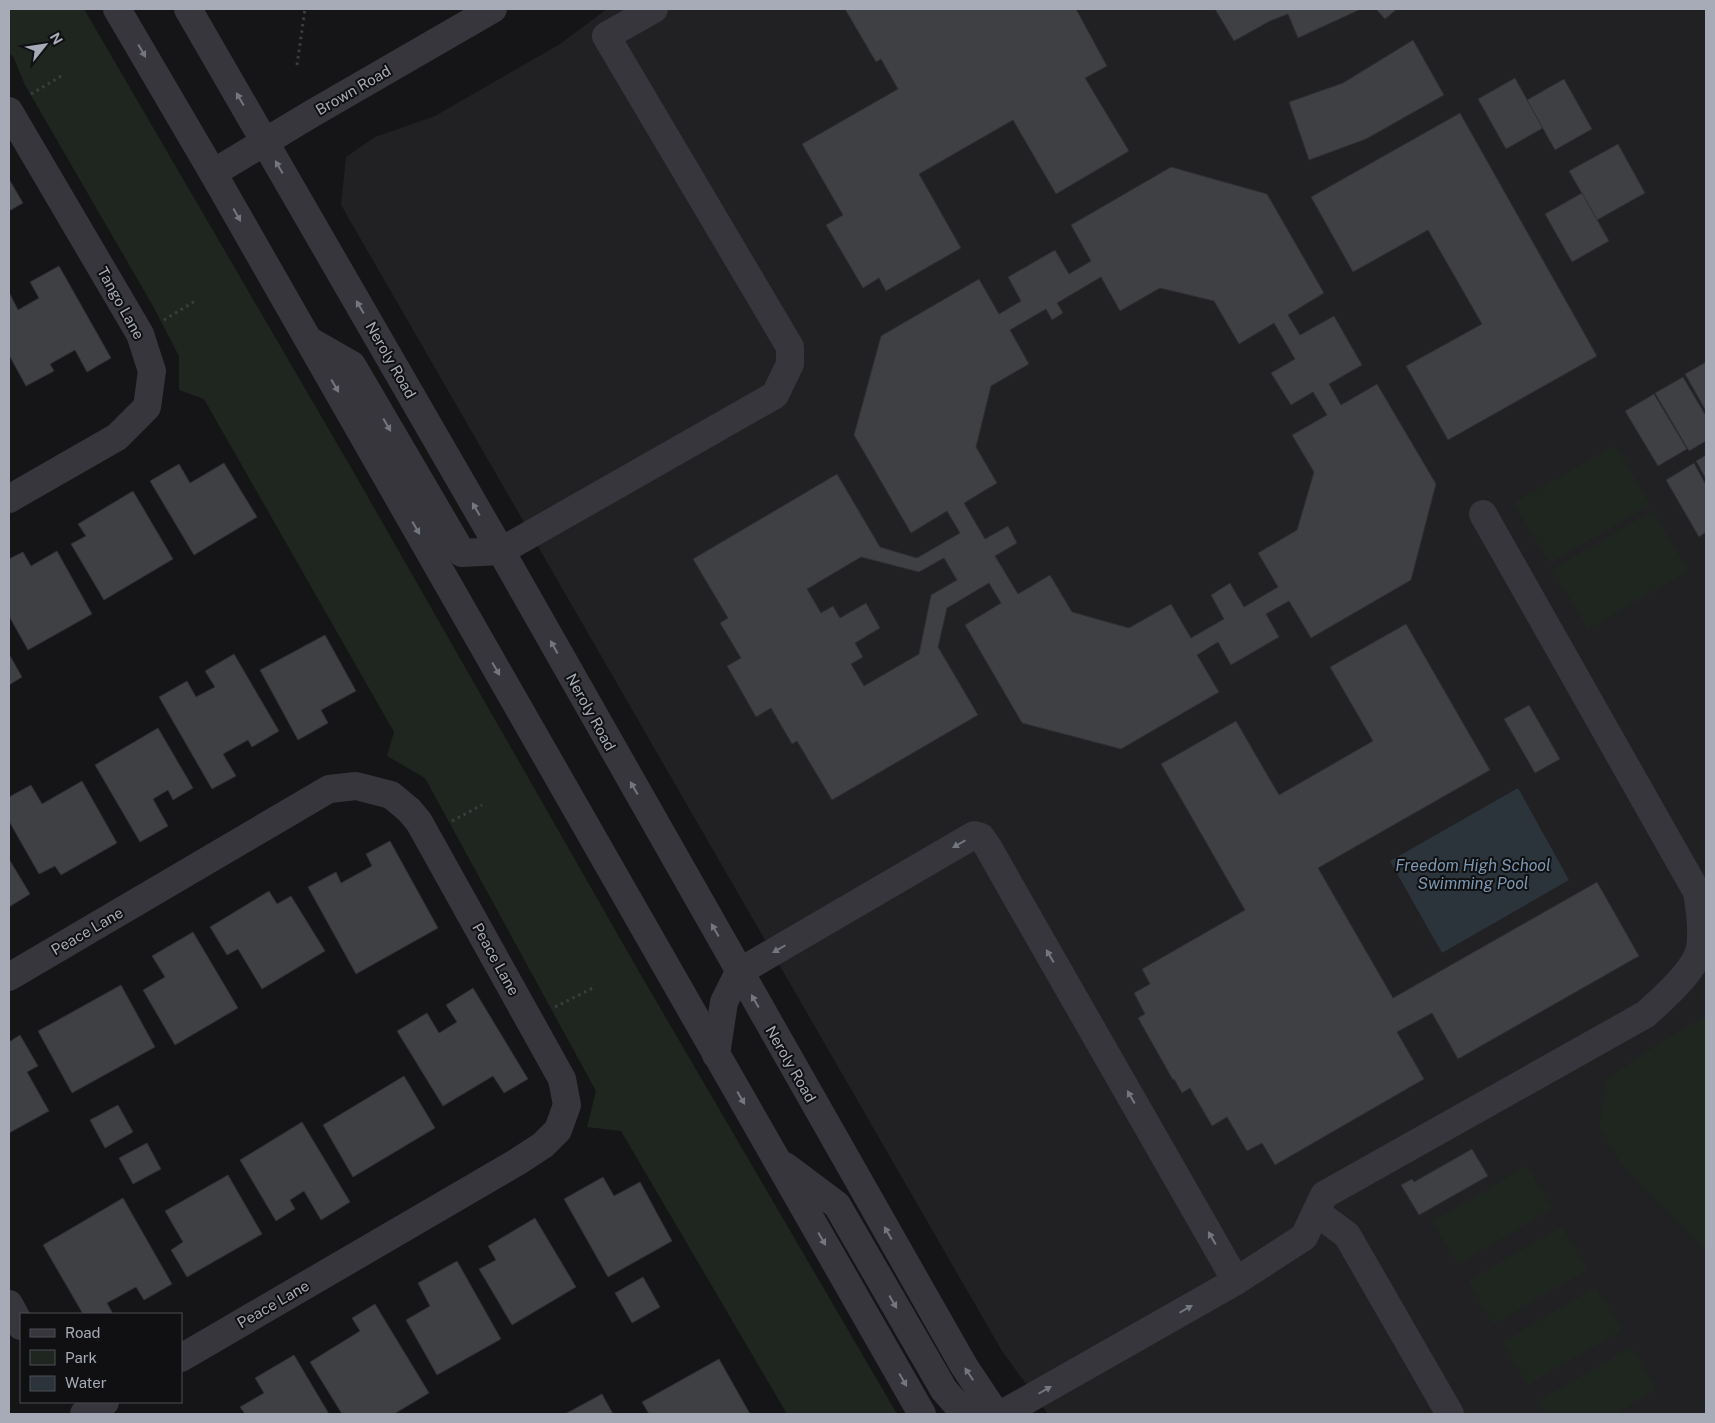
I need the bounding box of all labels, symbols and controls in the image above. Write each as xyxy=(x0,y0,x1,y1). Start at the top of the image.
north arrow xyxy=(20,20,70,70)
text: N xyxy=(47,30,66,47)
one-way arrow xyxy=(138,43,146,58)
street label: Brown Road xyxy=(313,62,393,118)
one-way arrow xyxy=(236,92,244,106)
one-way arrow xyxy=(275,159,283,174)
one-way arrow xyxy=(232,209,241,222)
street label: Tango Lane xyxy=(94,264,148,342)
one-way arrow xyxy=(356,301,365,314)
street label: Neroly Road xyxy=(362,319,420,401)
one-way arrow xyxy=(331,380,340,393)
one-way arrow xyxy=(383,418,392,431)
one-way arrow xyxy=(472,502,481,516)
one-way arrow xyxy=(411,521,420,534)
one-way arrow xyxy=(550,640,559,653)
one-way arrow xyxy=(492,661,500,676)
street label: Neroly Road xyxy=(563,671,619,753)
one-way arrow xyxy=(630,782,639,795)
one-way arrow xyxy=(952,840,965,849)
water label: Freedom High School Swimming Pool xyxy=(1395,856,1551,893)
street label: Peace Lane xyxy=(48,904,126,958)
street label: Peace Lane xyxy=(469,920,523,998)
one-way arrow xyxy=(710,923,719,936)
one-way arrow xyxy=(772,944,785,953)
one-way arrow xyxy=(1046,950,1055,963)
one-way arrow xyxy=(751,994,760,1007)
street label: Neroly Road xyxy=(762,1023,820,1105)
one-way arrow xyxy=(1127,1090,1135,1105)
one-way arrow xyxy=(736,1091,745,1104)
one-way arrow xyxy=(884,1226,892,1240)
one-way arrow xyxy=(817,1232,826,1245)
one-way arrow xyxy=(1207,1232,1216,1245)
street label: Peace Lane xyxy=(234,1277,312,1331)
one-way arrow xyxy=(889,1296,898,1309)
one-way arrow xyxy=(1179,1305,1192,1314)
legend xyxy=(20,1313,182,1403)
text: Road xyxy=(65,1324,101,1341)
text: Park xyxy=(65,1349,97,1366)
one-way arrow xyxy=(964,1367,974,1380)
one-way arrow xyxy=(898,1373,907,1386)
text: Water xyxy=(65,1374,107,1391)
one-way arrow xyxy=(1038,1386,1051,1395)

